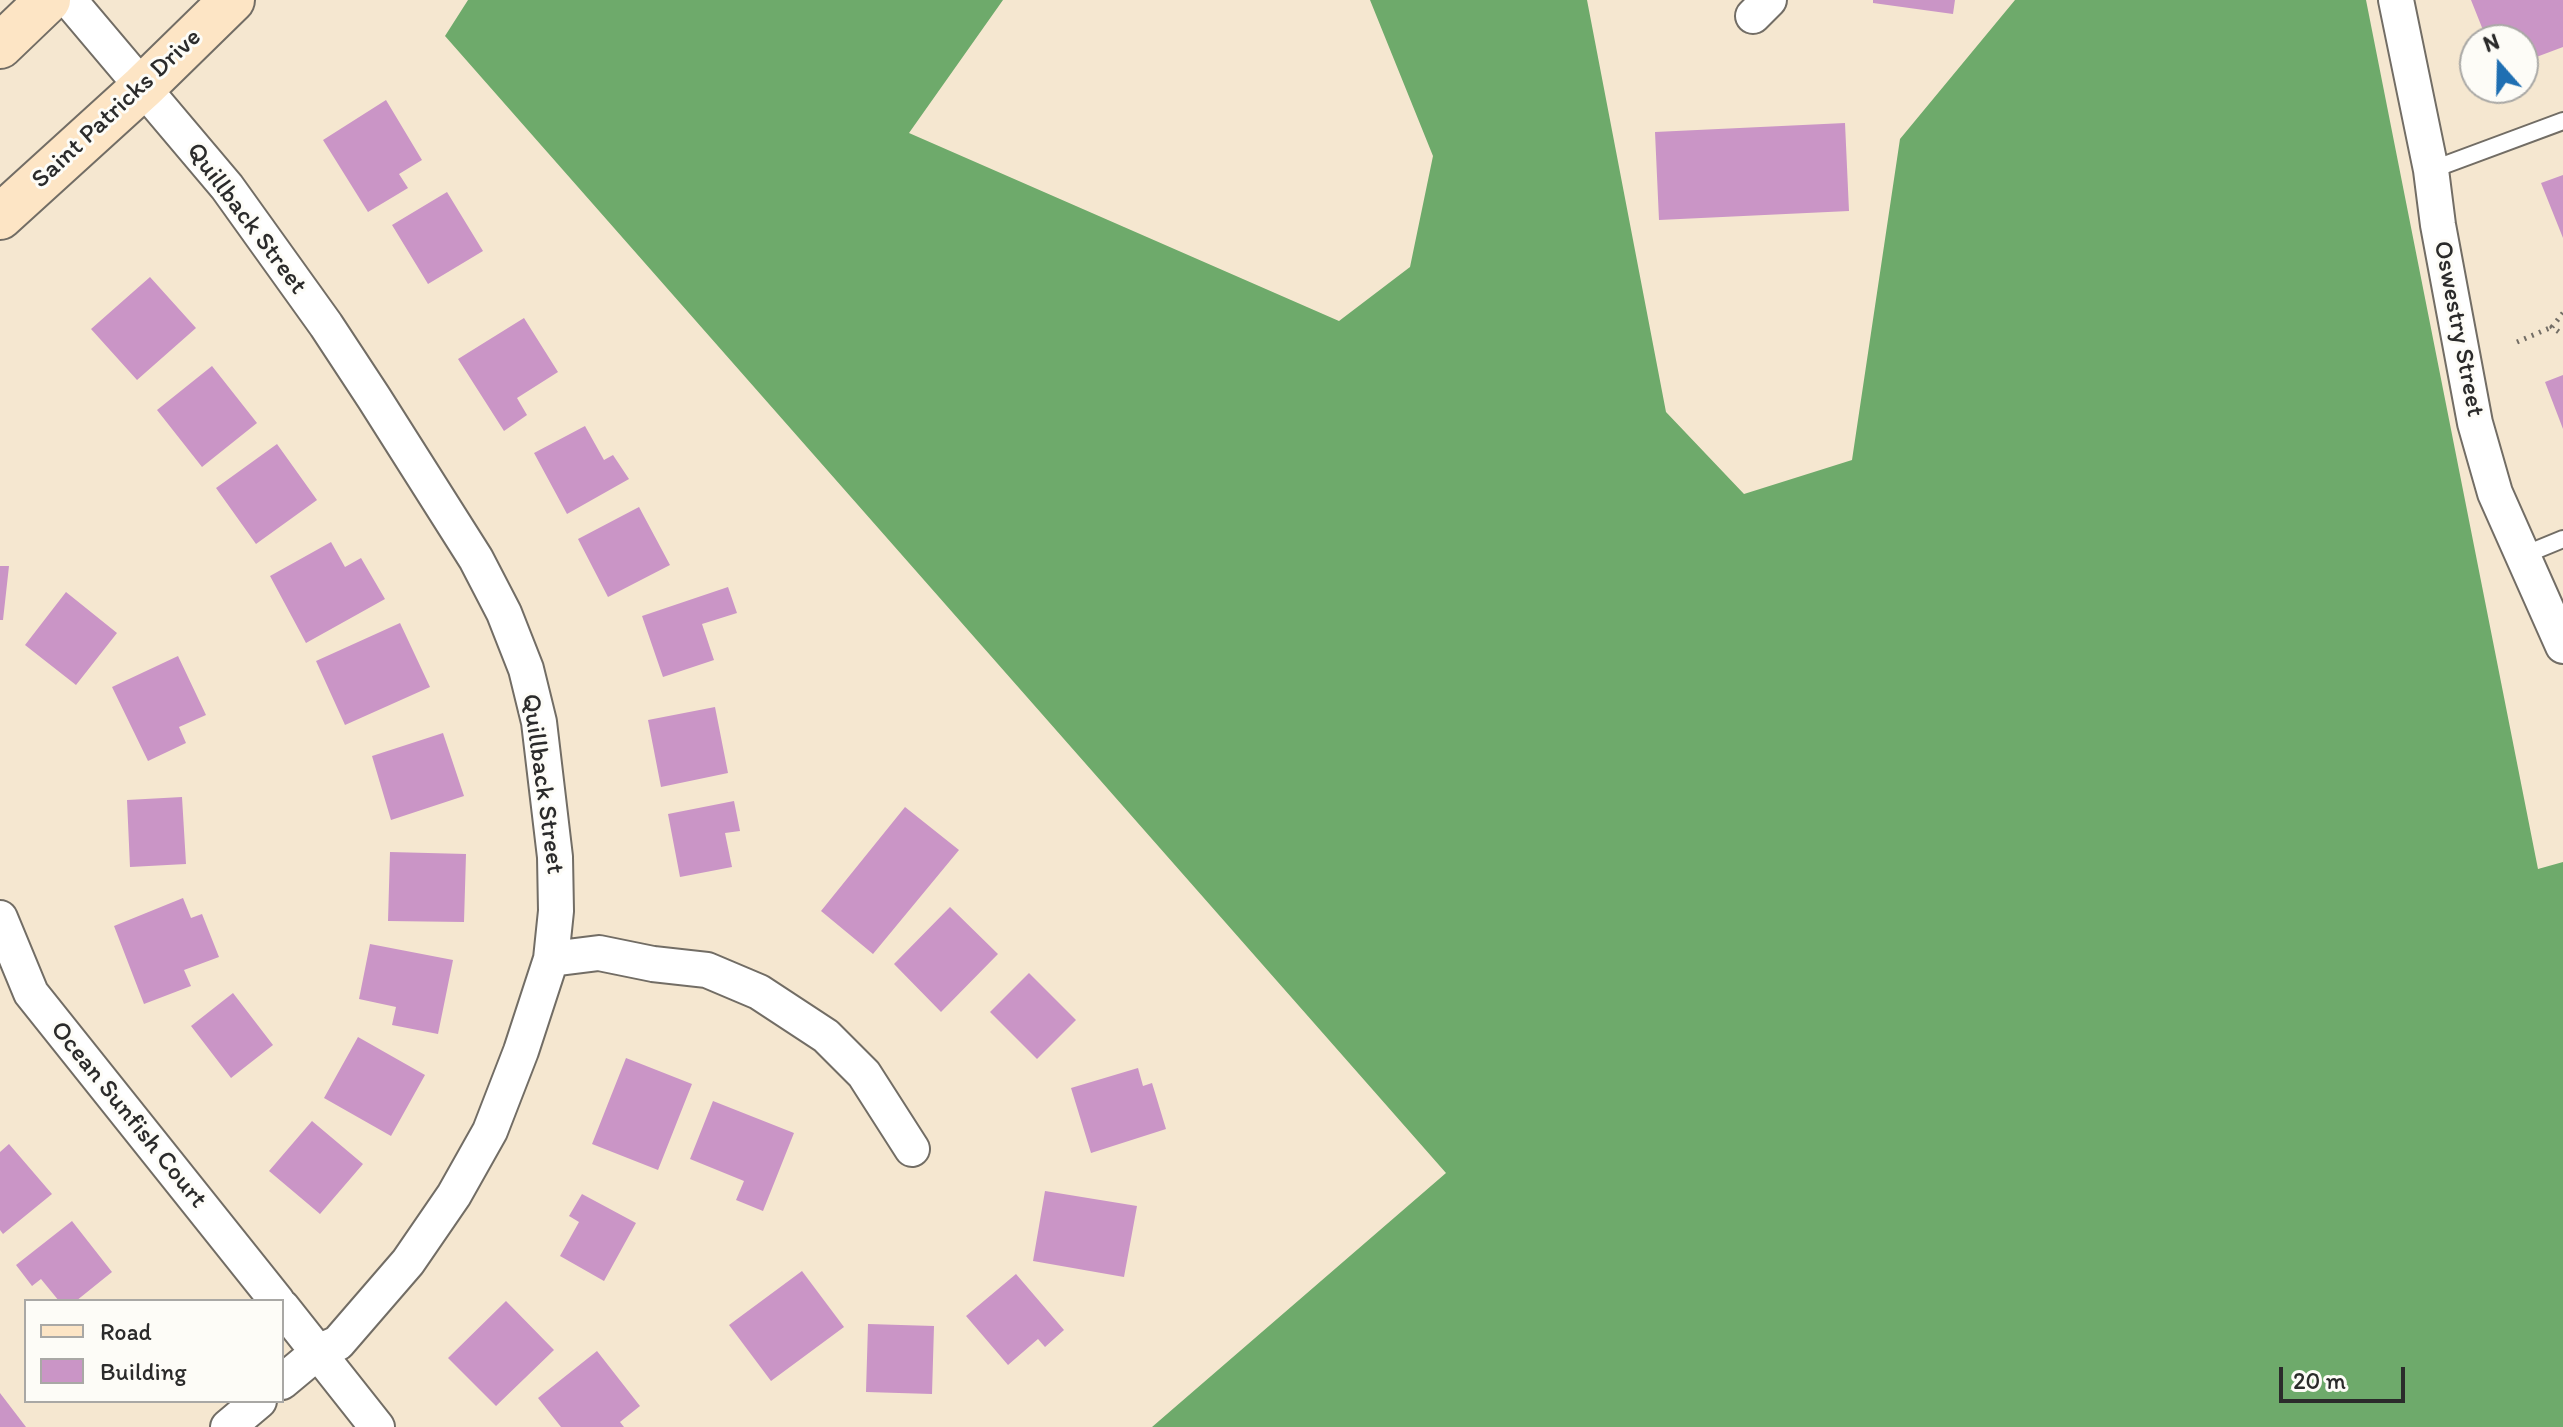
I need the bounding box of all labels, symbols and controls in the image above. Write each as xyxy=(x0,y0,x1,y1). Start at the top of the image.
street label: Saint Patricks Drive xyxy=(26,22,208,196)
north arrow xyxy=(2459,24,2539,104)
text: N xyxy=(2480,28,2503,58)
street label: Quillback Street xyxy=(179,137,313,301)
street label: Oswestry Street xyxy=(2426,238,2490,420)
street label: Quillback Street xyxy=(514,692,570,876)
street label: Ocean Sunfish Court xyxy=(43,1015,213,1215)
legend xyxy=(24,1299,284,1403)
text: Road xyxy=(100,1317,152,1346)
scale bar xyxy=(2283,1351,2409,1401)
text: Building xyxy=(100,1357,187,1386)
text: 20 m xyxy=(2293,1366,2346,1395)

